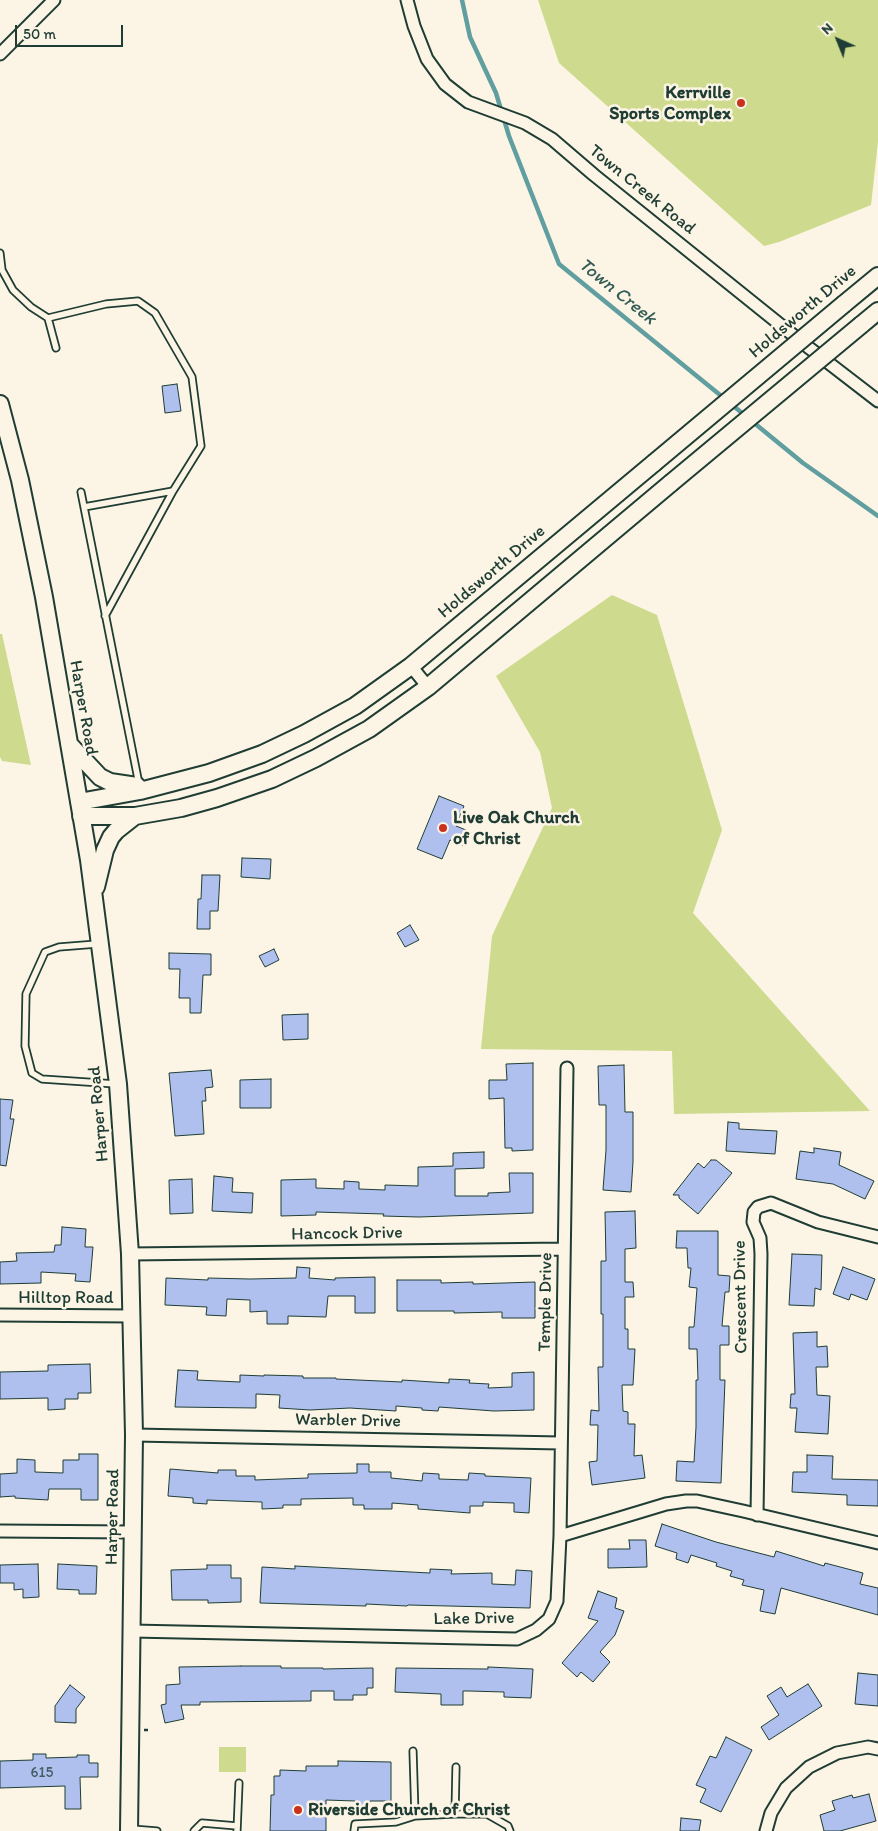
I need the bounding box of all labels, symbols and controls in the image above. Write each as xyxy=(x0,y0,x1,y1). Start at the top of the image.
scale bar xyxy=(18,15,125,47)
north arrow xyxy=(813,15,863,65)
text: N xyxy=(818,19,837,38)
text: 50 m xyxy=(23,25,56,43)
place label: Kerrville Sports Complex xyxy=(609,82,731,125)
marker: Kerrville Sports Complex xyxy=(735,97,747,109)
street label: Town Creek Road xyxy=(584,140,700,240)
water label: Town Creek xyxy=(574,254,660,330)
street label: Holdsworth Drive xyxy=(745,261,861,363)
street label: Holdsworth Drive xyxy=(434,521,550,623)
street label: Harper Road xyxy=(64,659,102,757)
place label: Live Oak Church of Christ xyxy=(453,807,579,850)
marker: Live Oak Church of Christ xyxy=(437,822,449,834)
street label: Harper Road xyxy=(84,1065,114,1163)
street label: Hancock Drive xyxy=(291,1222,403,1246)
street label: Crescent Drive xyxy=(729,1240,753,1354)
street label: Temple Drive xyxy=(534,1252,558,1352)
street label: Hilltop Road xyxy=(18,1287,114,1309)
street label: Warbler Drive xyxy=(295,1409,401,1433)
street label: Harper Road xyxy=(101,1469,125,1565)
street label: Lake Drive xyxy=(433,1607,515,1631)
house number: 615 xyxy=(31,1764,53,1782)
place label: Riverside Church of Christ xyxy=(308,1799,510,1821)
marker: Riverside Church of Christ xyxy=(292,1804,304,1816)

